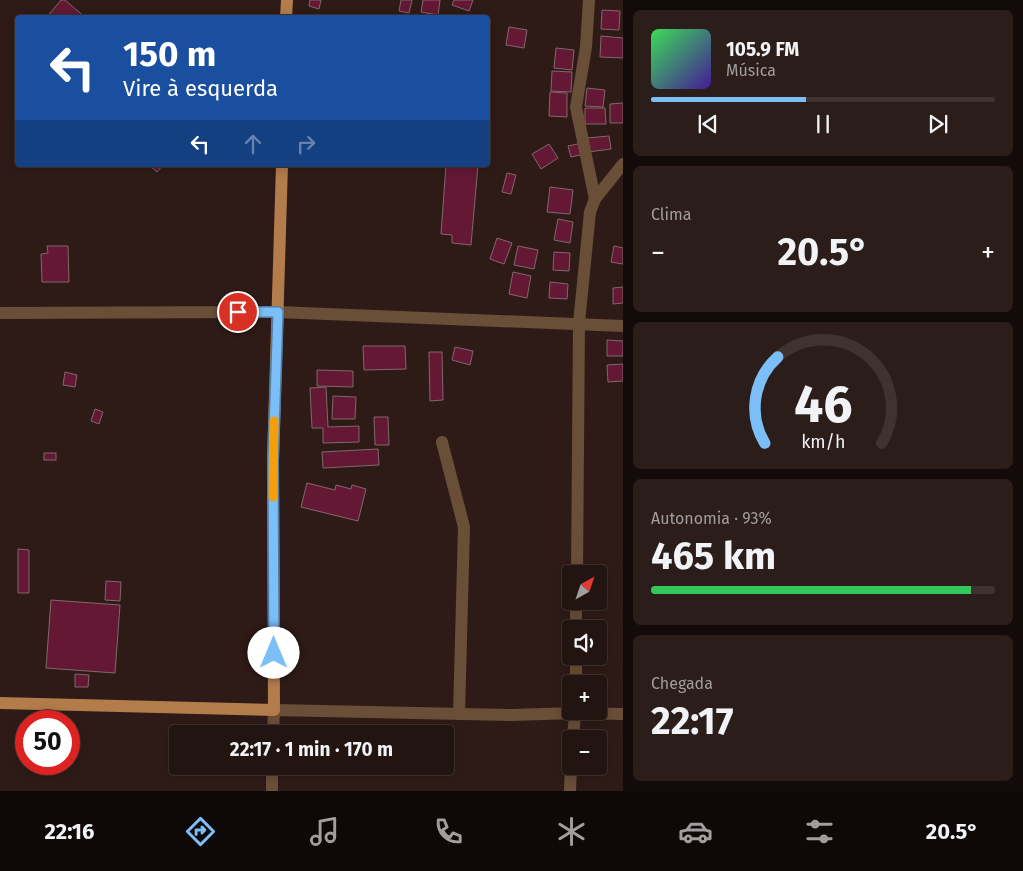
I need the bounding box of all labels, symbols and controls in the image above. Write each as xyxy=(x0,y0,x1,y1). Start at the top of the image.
text: 150 m xyxy=(123,33,216,75)
icon: left xyxy=(40,35,105,100)
text: 105.9 FM xyxy=(726,38,799,61)
text: Música xyxy=(726,61,776,80)
text: Vire à esquerda xyxy=(123,75,278,102)
icon: previous xyxy=(694,110,722,138)
icon: pause xyxy=(809,110,837,138)
icon: next xyxy=(924,110,952,138)
icon: left xyxy=(186,130,214,158)
icon: ahead xyxy=(239,130,267,158)
icon: right xyxy=(292,130,320,158)
text: Clima xyxy=(651,205,691,224)
text: 20.5° xyxy=(777,229,869,275)
text: − xyxy=(651,236,665,269)
text: + xyxy=(981,236,995,269)
pin xyxy=(217,291,259,333)
icon: arrive xyxy=(224,298,252,326)
text: 46 xyxy=(794,373,852,436)
text: km/h xyxy=(801,431,845,453)
text: Autonomia · 93% xyxy=(651,509,772,528)
text: 465 km xyxy=(651,533,776,579)
north arrow xyxy=(562,565,608,610)
map controls xyxy=(562,565,607,775)
button: sound xyxy=(562,620,607,665)
position arrow xyxy=(247,626,299,678)
text: Chegada xyxy=(651,674,713,693)
button: + xyxy=(562,675,607,720)
text: 22:17 xyxy=(651,698,734,744)
speed limit sign: 50 xyxy=(15,710,80,775)
button: − xyxy=(562,730,607,775)
text: 22:17 · 1 min · 170 m xyxy=(230,738,393,761)
icon: directions xyxy=(183,814,218,849)
icon: music xyxy=(307,814,342,849)
icon: phone xyxy=(431,814,466,849)
icon: climate xyxy=(554,814,589,849)
icon: car xyxy=(678,814,713,849)
icon: filters xyxy=(802,814,837,849)
text: 22:16 xyxy=(44,818,94,845)
text: 20.5° xyxy=(926,818,979,845)

